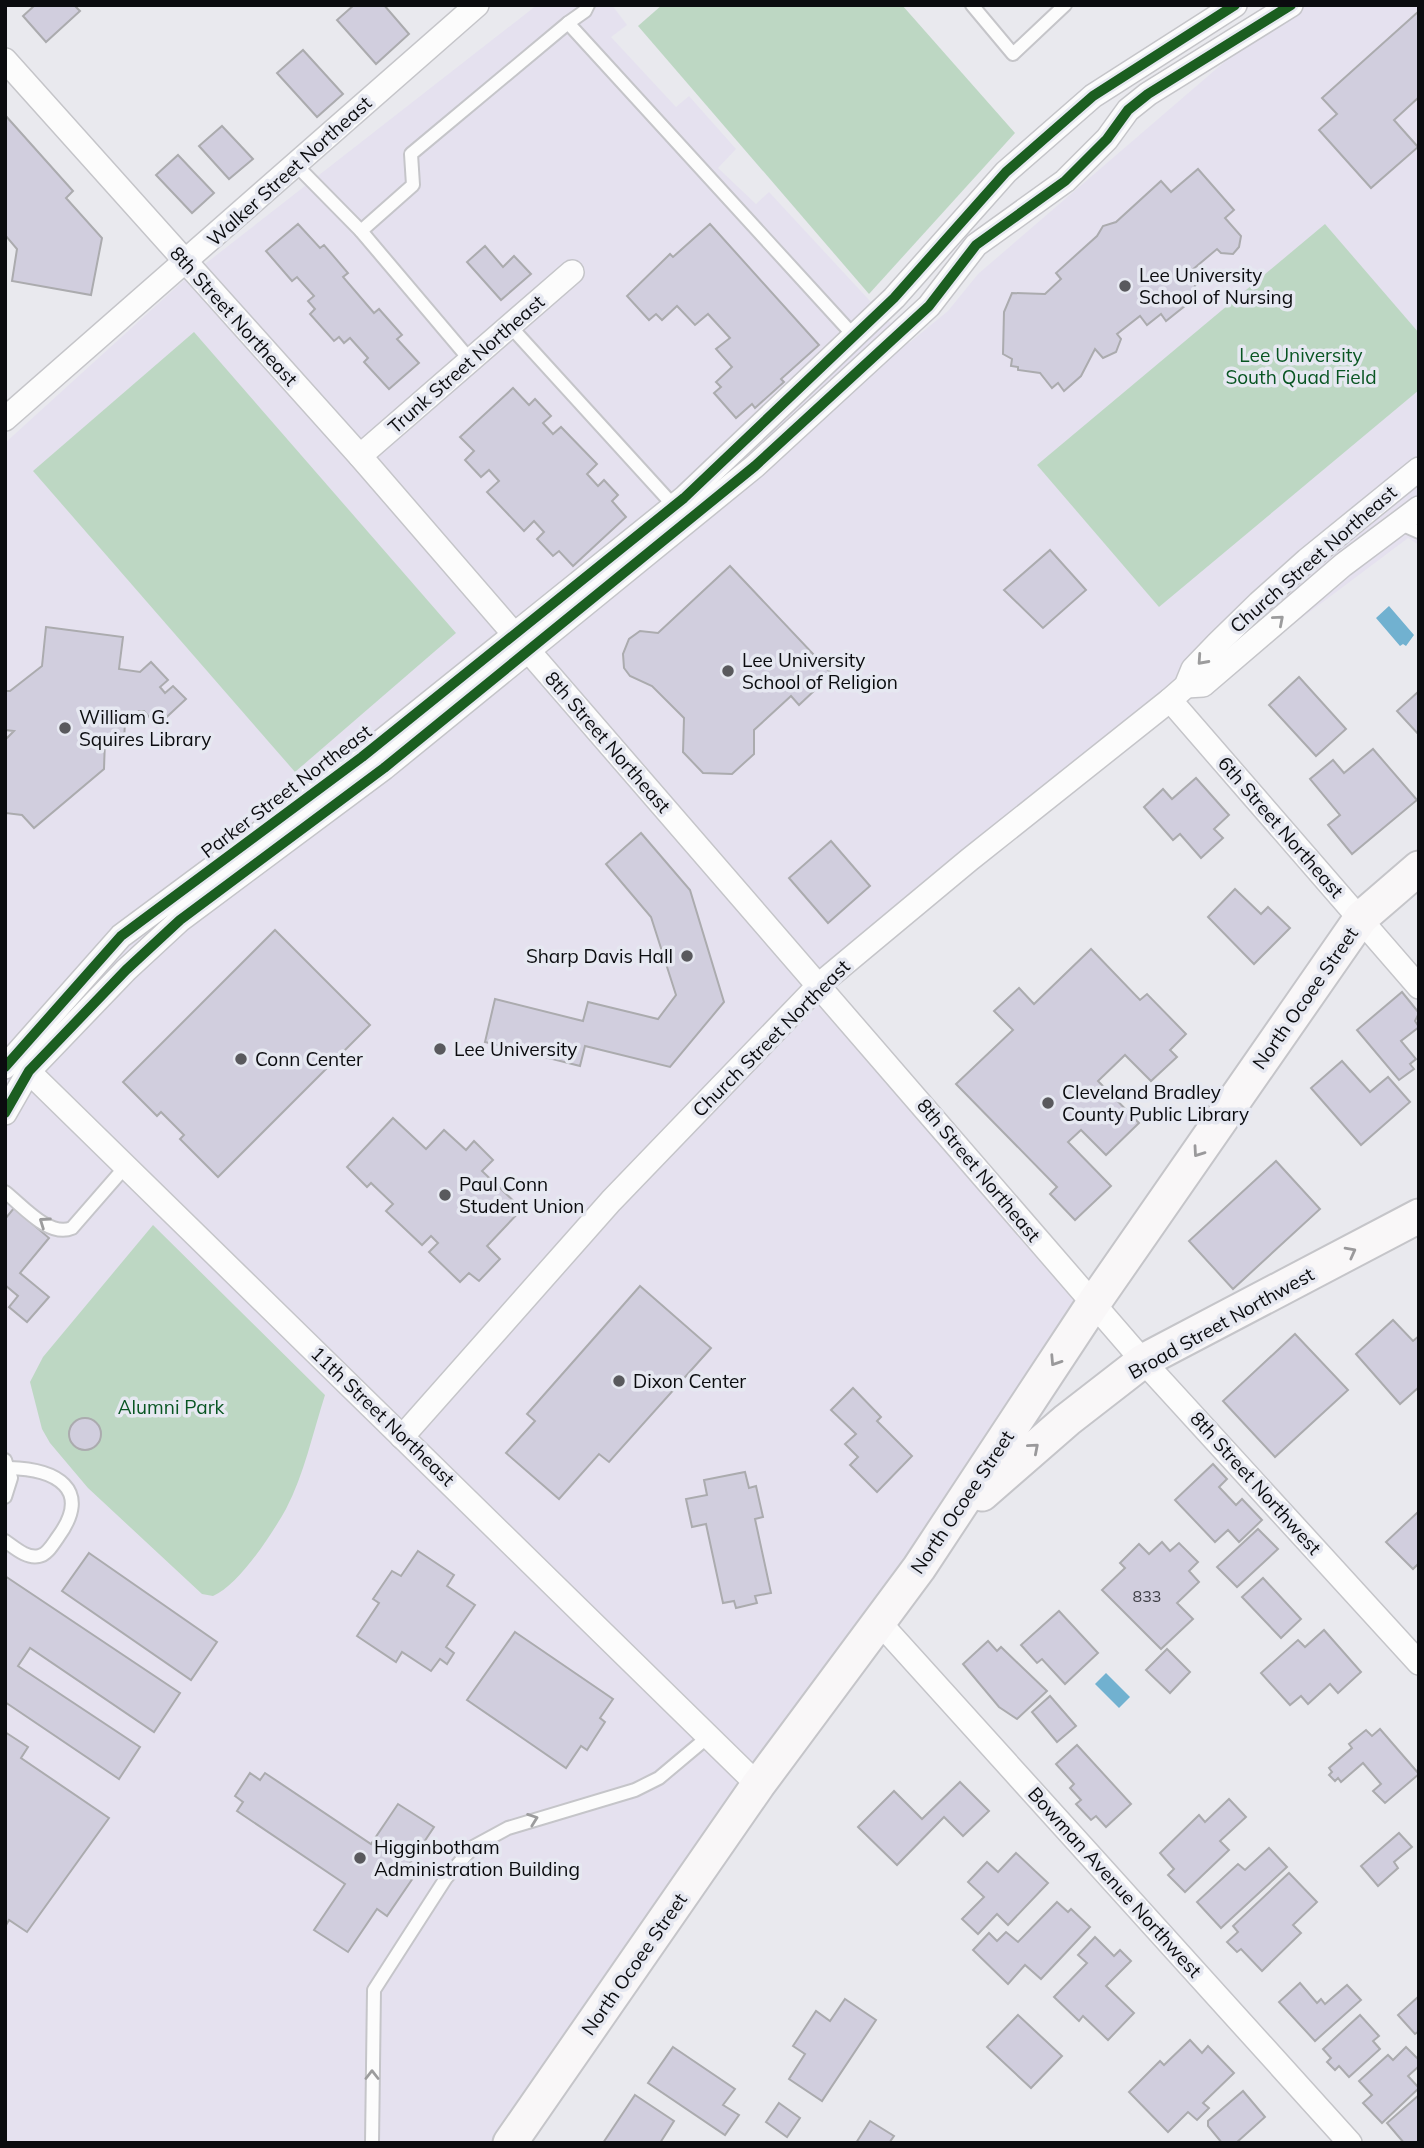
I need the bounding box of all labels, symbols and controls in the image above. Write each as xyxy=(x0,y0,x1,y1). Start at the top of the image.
street label: Walker Street Northeast xyxy=(202,91,376,251)
street label: 8th Street Northeast xyxy=(165,241,303,391)
place label: Lee University School of Nursing xyxy=(1139,263,1293,309)
marker: Lee University School of Nursing xyxy=(1117,278,1133,294)
street label: Trunk Street Northeast xyxy=(383,289,549,438)
park label: Lee University South Quad Field xyxy=(1225,343,1377,389)
street label: Church Street Northeast xyxy=(1225,480,1401,638)
one-way arrow xyxy=(1271,616,1284,628)
place label: Lee University School of Religion xyxy=(742,648,898,694)
one-way arrow xyxy=(1198,652,1211,665)
marker: Lee University School of Religion xyxy=(720,663,736,679)
street label: 8th Street Northeast xyxy=(540,666,676,818)
place label: William G. Squires Library xyxy=(79,705,211,751)
street label: Parker Street Northeast xyxy=(196,719,376,863)
marker: William G. Squires Library xyxy=(57,720,73,736)
street label: 6th Street Northeast xyxy=(1213,751,1349,903)
street label: North Ocoee Street xyxy=(1247,922,1363,1074)
place label: Sharp Davis Hall xyxy=(526,944,673,968)
marker: Sharp Davis Hall xyxy=(679,948,695,964)
street label: Church Street Northeast xyxy=(687,954,855,1122)
place label: Lee University xyxy=(454,1037,577,1061)
marker: Lee University xyxy=(432,1041,448,1057)
place label: Conn Center xyxy=(255,1047,363,1071)
marker: Conn Center xyxy=(233,1051,249,1067)
place label: Cleveland Bradley County Public Library xyxy=(1062,1080,1249,1126)
street label: 8th Street Northeast xyxy=(912,1093,1046,1247)
marker: Cleveland Bradley County Public Library xyxy=(1040,1095,1056,1111)
one-way arrow xyxy=(1194,1144,1206,1157)
place label: Paul Conn Student Union xyxy=(459,1172,584,1218)
marker: Paul Conn Student Union xyxy=(437,1187,453,1203)
one-way arrow xyxy=(39,1218,52,1230)
one-way arrow xyxy=(1344,1246,1356,1260)
street label: Broad Street Northwest xyxy=(1124,1262,1318,1384)
street label: 11th Street Northeast xyxy=(306,1341,460,1491)
one-way arrow xyxy=(1051,1353,1064,1366)
place label: Dixon Center xyxy=(633,1369,746,1393)
marker: Dixon Center xyxy=(611,1373,627,1389)
park label: Alumni Park xyxy=(118,1395,225,1419)
street label: 8th Street Northwest xyxy=(1185,1406,1327,1560)
street label: North Ocoee Street xyxy=(905,1425,1019,1578)
one-way arrow xyxy=(1026,1444,1039,1456)
house number: 833 xyxy=(1133,1586,1161,1606)
street label: Bowman Avenue Northwest xyxy=(1023,1782,1207,1983)
one-way arrow xyxy=(527,1813,539,1827)
place label: Higginbotham Administration Building xyxy=(374,1835,580,1881)
marker: Higginbotham Administration Building xyxy=(352,1850,368,1866)
street label: North Ocoee Street xyxy=(576,1888,692,2040)
one-way arrow xyxy=(364,2069,380,2079)

